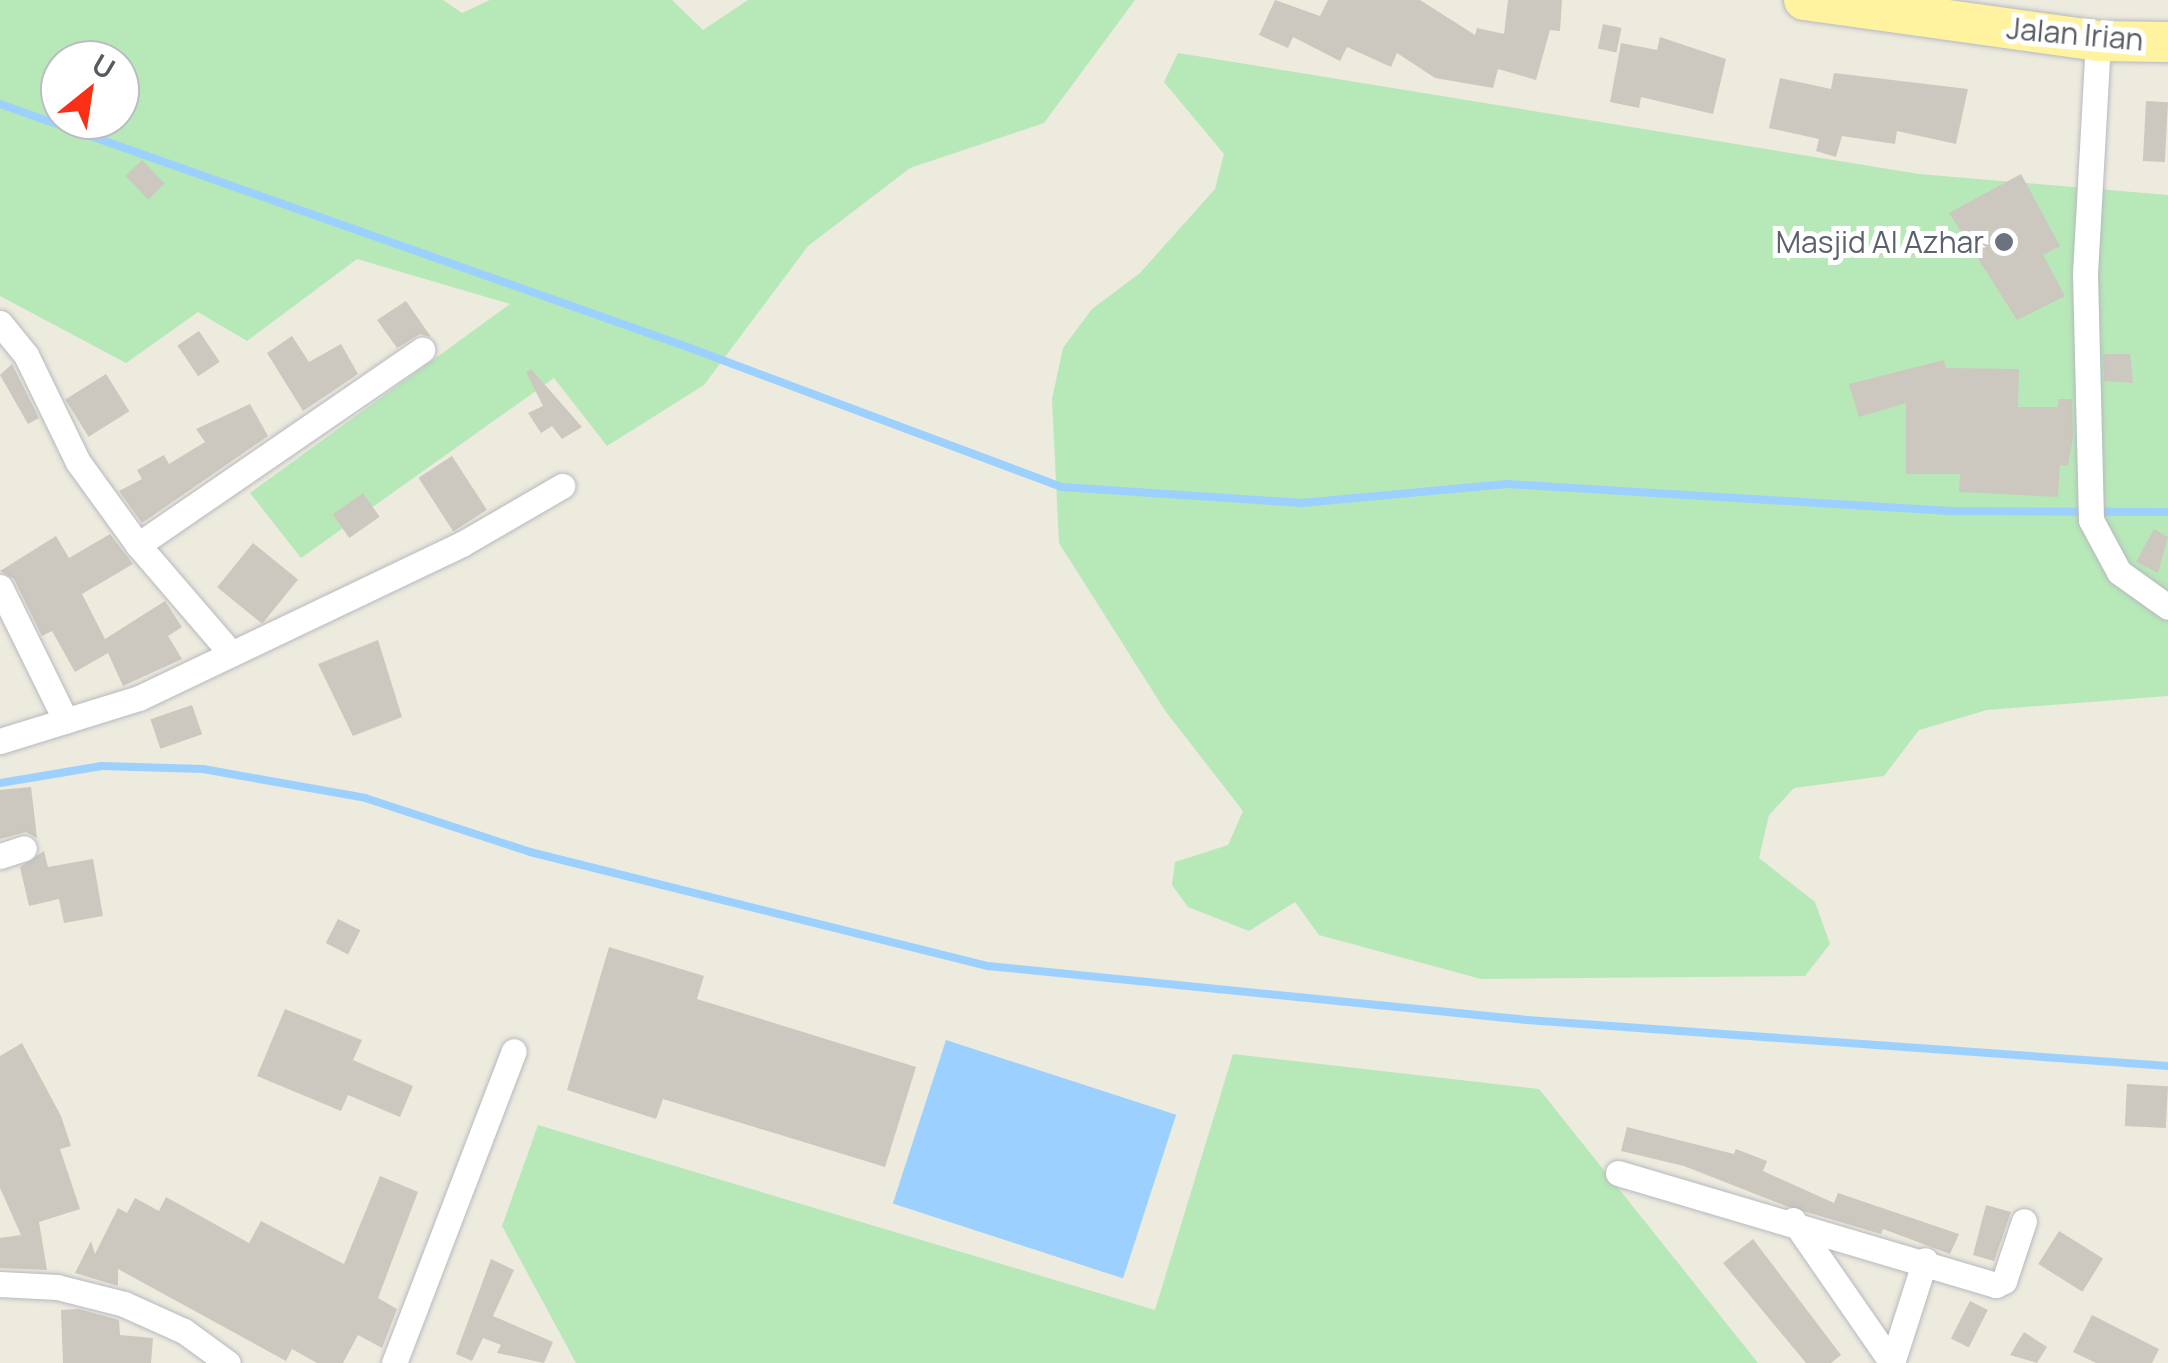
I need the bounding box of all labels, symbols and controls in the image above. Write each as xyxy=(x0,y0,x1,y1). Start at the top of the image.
street label: Jalan Irian xyxy=(2005,10,2145,58)
north arrow xyxy=(40,40,140,140)
text: U xyxy=(86,44,122,87)
place label: Masjid Al Azhar xyxy=(1776,224,1984,260)
marker: Masjid Al Azhar xyxy=(1993,231,2015,253)

